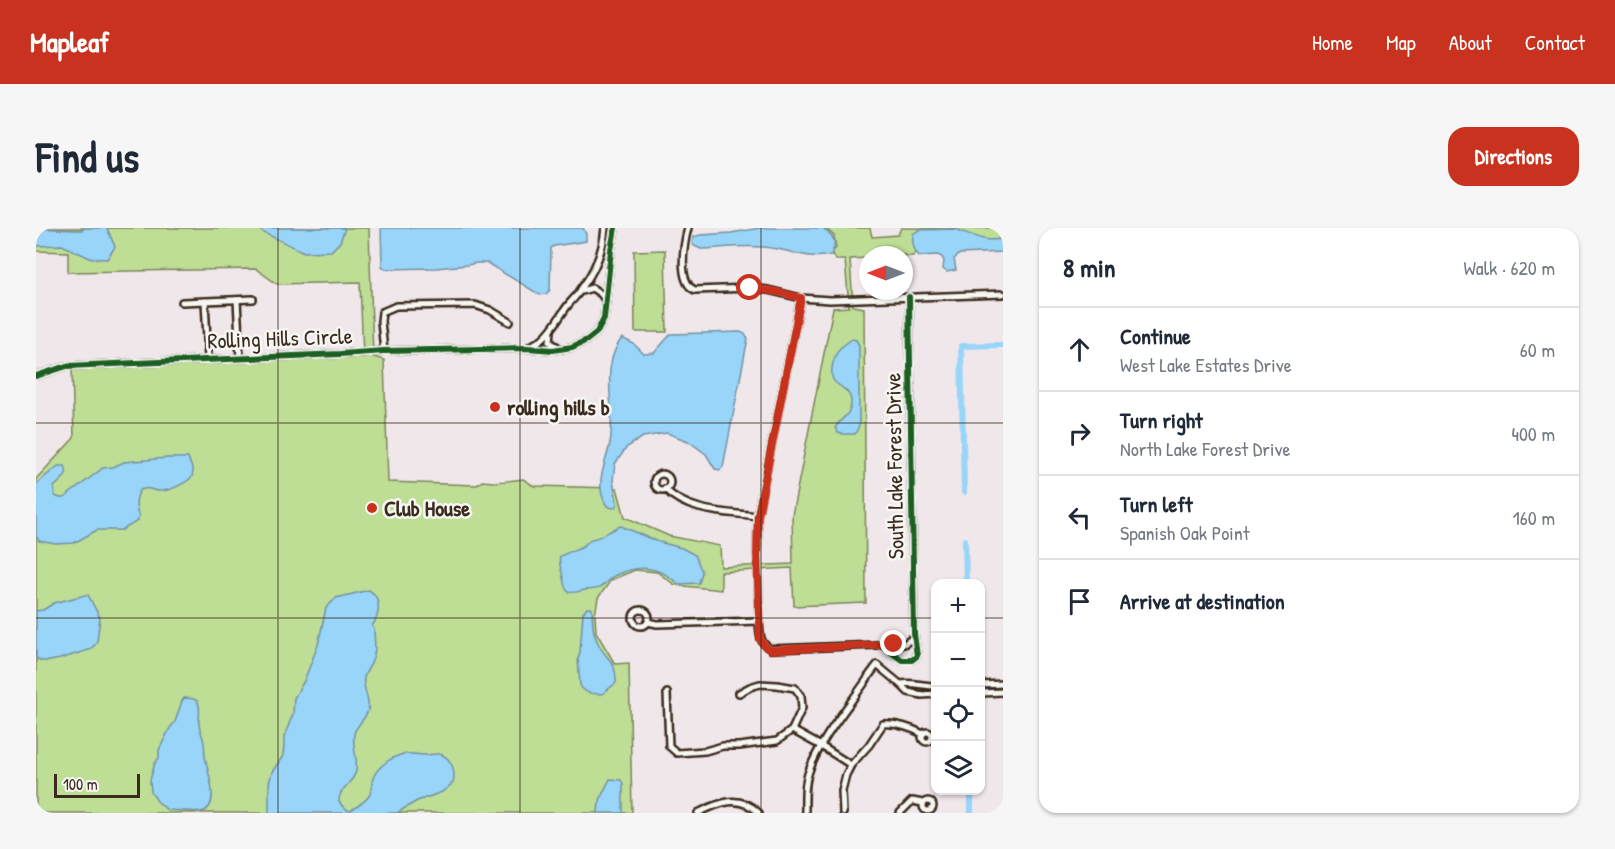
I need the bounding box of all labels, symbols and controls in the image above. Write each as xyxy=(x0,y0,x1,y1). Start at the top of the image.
text: Mapleaf xyxy=(30,23,109,61)
text: Home xyxy=(1312,28,1353,57)
text: Map xyxy=(1386,28,1416,57)
text: About xyxy=(1449,28,1492,57)
text: Contact xyxy=(1525,28,1585,57)
button: Directions xyxy=(1448,127,1579,186)
text: Find us xyxy=(36,128,139,185)
north arrow xyxy=(859,246,913,300)
text: 8 min xyxy=(1063,250,1116,285)
text: Walk · 620 m xyxy=(1464,254,1555,281)
route start xyxy=(736,274,762,300)
street label: Rolling Hills Circle xyxy=(207,320,353,356)
text: Continue xyxy=(1120,321,1191,351)
icon: ahead xyxy=(1063,333,1096,366)
text: 60 m xyxy=(1520,336,1555,363)
text: West Lake Estates Drive xyxy=(1120,351,1292,378)
street label: South Lake Forest Drive xyxy=(877,372,911,559)
place label: rolling hills b xyxy=(507,392,610,423)
marker: rolling hills b xyxy=(488,400,502,414)
text: Turn right xyxy=(1120,405,1203,435)
icon: right xyxy=(1063,417,1096,450)
text: 400 m xyxy=(1511,420,1555,447)
text: North Lake Forest Drive xyxy=(1120,435,1290,462)
text: Turn left xyxy=(1120,489,1193,519)
place label: Club House xyxy=(384,493,470,523)
marker: Club House xyxy=(365,501,379,515)
icon: left xyxy=(1063,501,1096,534)
text: 160 m xyxy=(1513,504,1555,531)
text: Spanish Oak Point xyxy=(1120,519,1250,546)
map controls xyxy=(931,579,985,795)
button: + xyxy=(931,579,985,633)
icon: arrive xyxy=(1063,585,1096,618)
text: Arrive at destination xyxy=(1120,586,1285,616)
route end xyxy=(880,630,906,656)
button: − xyxy=(931,633,985,687)
button: locate xyxy=(931,687,985,741)
button: layers xyxy=(931,741,985,795)
scale bar xyxy=(54,771,140,798)
text: 100 m xyxy=(63,773,98,795)

